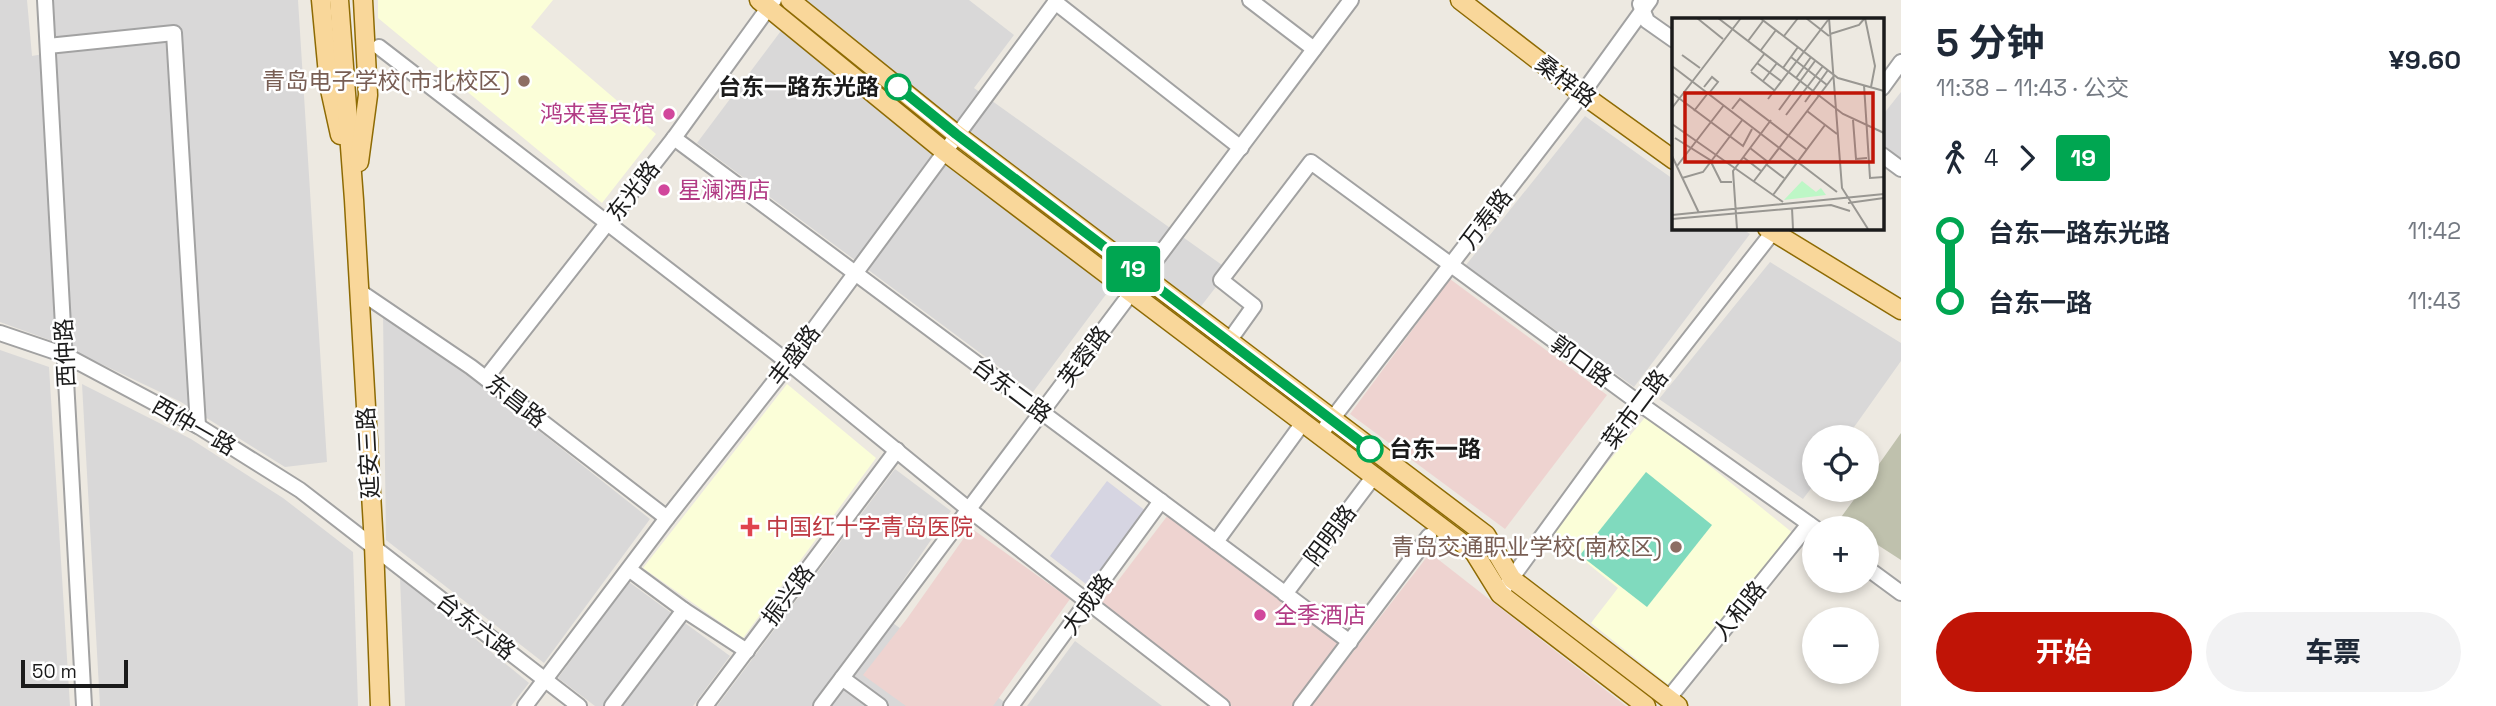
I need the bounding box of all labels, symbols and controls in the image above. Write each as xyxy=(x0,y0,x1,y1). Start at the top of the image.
inset map xyxy=(1672,18,1884,229)
text: 5 分钟 xyxy=(1936,19,2044,67)
text: ¥9.60 xyxy=(2389,43,2461,77)
street label: 桑梓路 xyxy=(1529,48,1603,114)
place label: 青岛电子学校(市北校区) xyxy=(263,66,510,96)
place label: 台东一路东光路 xyxy=(718,72,879,102)
marker: 青岛电子学校(市北校区) xyxy=(516,73,532,89)
text: 11:38 – 11:43 · 公交 xyxy=(1936,73,2129,103)
marker: 台东一路东光路 xyxy=(885,74,911,100)
place label: 鸿来喜宾馆 xyxy=(540,99,655,129)
marker: 鸿来喜宾馆 xyxy=(661,106,677,122)
icon: walk xyxy=(1936,139,1974,177)
icon: forward xyxy=(2008,139,2046,177)
text: 19 xyxy=(2070,142,2096,173)
text: 4 xyxy=(1984,143,1998,173)
street label: 东光路 xyxy=(600,155,666,227)
place label: 星澜酒店 xyxy=(678,175,770,205)
marker: 星澜酒店 xyxy=(656,182,672,198)
street label: 万寿路 xyxy=(1453,182,1519,256)
text: 台东一路东光路 xyxy=(1988,216,2170,250)
text: 11:42 xyxy=(2408,216,2461,246)
line badge: 19 xyxy=(1102,246,1164,292)
text: 19 xyxy=(1120,253,1146,284)
text: 台东一路 xyxy=(1988,286,2092,320)
text: 11:43 xyxy=(2408,286,2461,316)
street label: 西仲路 xyxy=(48,318,82,388)
street label: 丰盛路 xyxy=(761,318,827,392)
street label: 芙蓉路 xyxy=(1051,319,1117,393)
street label: 郭口路 xyxy=(1544,329,1618,393)
street label: 台东二路 xyxy=(966,350,1058,430)
street label: 菜市二路 xyxy=(1595,363,1675,455)
street label: 东昌路 xyxy=(480,368,552,434)
street label: 西仲一路 xyxy=(147,390,241,462)
street label: 延安三路 xyxy=(351,406,385,500)
map controls xyxy=(1802,425,1879,684)
button: locate xyxy=(1802,425,1879,502)
place label: 台东一路 xyxy=(1389,434,1481,464)
marker: 台东一路 xyxy=(1357,436,1383,462)
street label: 阳明路 xyxy=(1297,498,1363,572)
place label: 中国红十字青岛医院 xyxy=(766,512,973,542)
button: + xyxy=(1802,516,1879,593)
marker: 中国红十字青岛医院 xyxy=(740,517,760,537)
place label: 青岛交通职业学校(南校区) xyxy=(1392,532,1662,562)
marker: 青岛交通职业学校(南校区) xyxy=(1668,539,1684,555)
street label: 振兴路 xyxy=(755,558,821,632)
street label: 大成路 xyxy=(1055,567,1119,641)
street label: 人和路 xyxy=(1706,575,1772,647)
street label: 台东六路 xyxy=(431,586,521,666)
place label: 全季酒店 xyxy=(1274,600,1366,630)
marker: 全季酒店 xyxy=(1252,607,1268,623)
button: − xyxy=(1802,607,1879,684)
button: 开始 xyxy=(1936,612,2192,692)
button: 车票 xyxy=(2206,612,2461,692)
scale bar xyxy=(21,657,128,689)
text: 50 m xyxy=(32,659,77,684)

